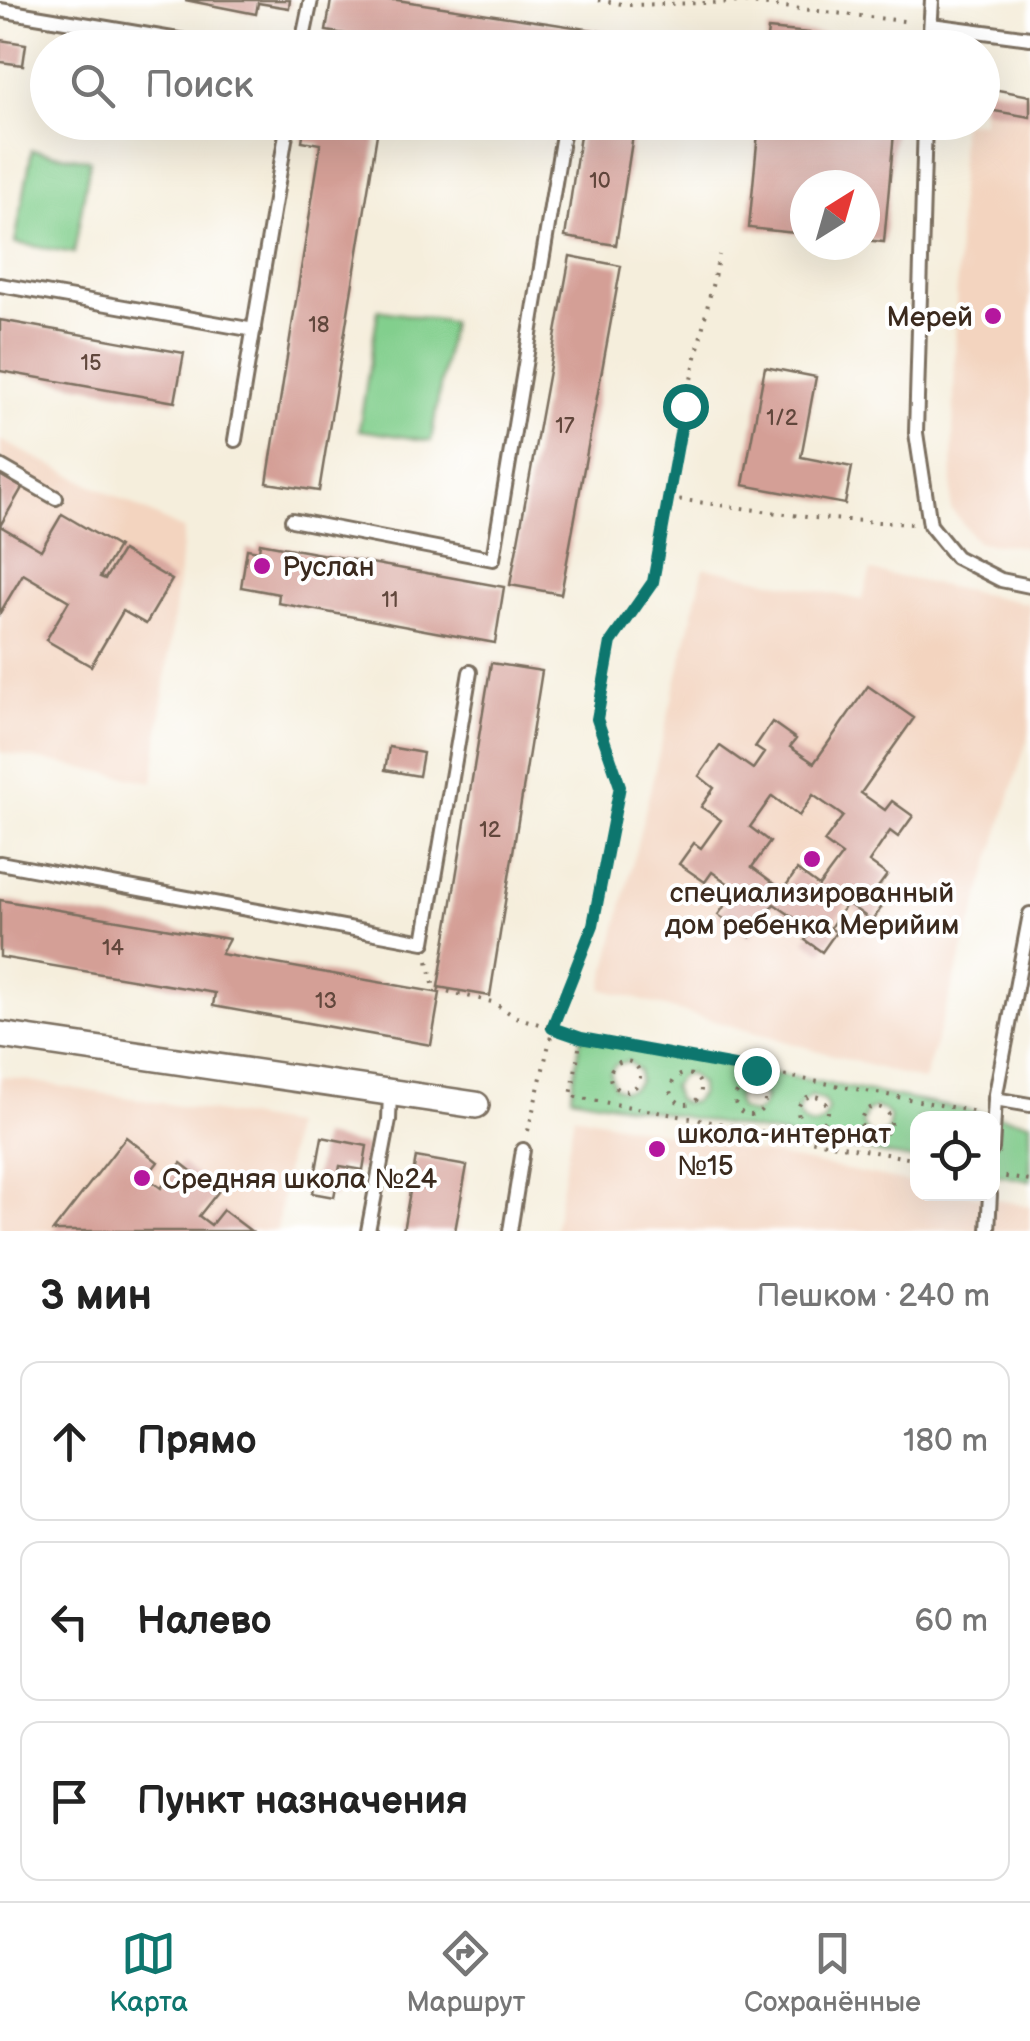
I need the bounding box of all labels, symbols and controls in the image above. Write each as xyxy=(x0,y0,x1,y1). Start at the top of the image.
search box xyxy=(30,30,1000,140)
icon: search xyxy=(65,58,120,113)
text: Поиск xyxy=(145,63,253,108)
house number: 10 xyxy=(589,168,611,195)
north arrow xyxy=(790,170,880,260)
place label: Мерей xyxy=(887,301,973,334)
marker: Мерей xyxy=(982,305,1004,327)
house number: 18 xyxy=(308,312,330,339)
house number: 15 xyxy=(80,350,102,377)
route start xyxy=(663,384,709,430)
house number: 1/2 xyxy=(766,405,798,432)
house number: 17 xyxy=(555,413,575,440)
place label: Руслан xyxy=(282,551,375,584)
marker: Руслан xyxy=(251,555,273,577)
house number: 11 xyxy=(381,587,399,614)
house number: 12 xyxy=(479,817,501,844)
marker: специализированный дом ребенка Мерийим xyxy=(801,848,823,870)
place label: специализированный дом ребенка Мерийим xyxy=(665,877,959,942)
house number: 14 xyxy=(102,935,125,962)
house number: 13 xyxy=(315,988,337,1015)
route end xyxy=(734,1048,780,1094)
map controls xyxy=(910,1111,1000,1201)
button: locate xyxy=(910,1111,1000,1201)
place label: школа-интернат №15 xyxy=(677,1118,891,1183)
marker: школа-интернат №15 xyxy=(646,1138,668,1160)
place label: Средняя школа №24 xyxy=(162,1163,437,1196)
marker: Средняя школа №24 xyxy=(131,1167,153,1189)
text: 3 мин xyxy=(40,1271,152,1322)
text: Пешком · 240 m xyxy=(757,1277,990,1316)
icon: ahead xyxy=(42,1414,97,1469)
text: Прямо xyxy=(137,1419,256,1464)
text: 180 m xyxy=(903,1422,988,1461)
icon: left xyxy=(42,1594,97,1649)
text: Налево xyxy=(137,1599,272,1644)
text: 60 m xyxy=(915,1602,988,1641)
icon: arrive xyxy=(42,1774,97,1829)
text: Пункт назначения xyxy=(137,1779,468,1824)
tab: Карта xyxy=(109,1926,188,2019)
tab: Маршрут xyxy=(406,1926,526,2019)
tab: Сохранённые xyxy=(744,1926,921,2019)

